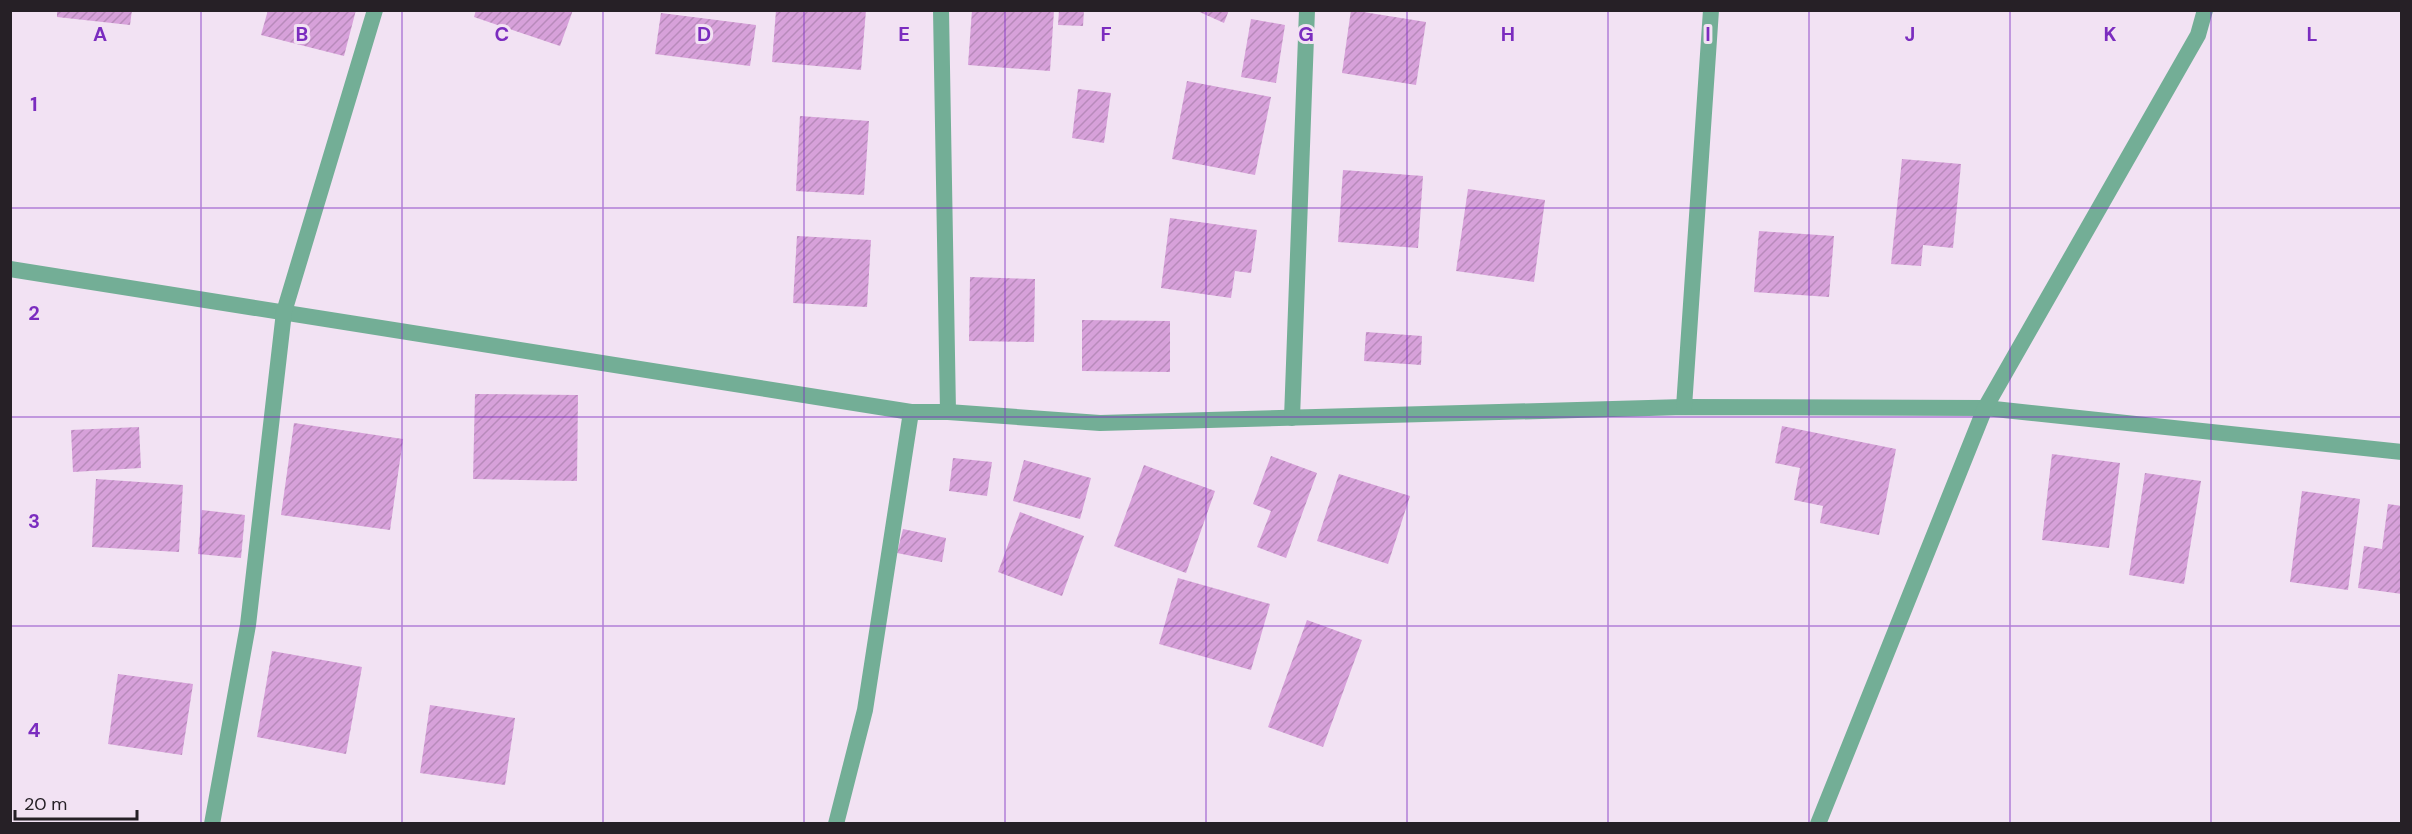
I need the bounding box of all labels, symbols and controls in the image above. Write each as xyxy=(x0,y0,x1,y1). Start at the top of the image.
text: A xyxy=(93,21,107,47)
text: B xyxy=(296,21,308,47)
text: C xyxy=(495,21,509,47)
text: D xyxy=(697,21,711,47)
text: E xyxy=(898,21,910,47)
text: F xyxy=(1100,21,1112,47)
text: G xyxy=(1298,21,1314,47)
text: H xyxy=(1501,21,1515,47)
text: I xyxy=(1705,21,1711,47)
text: J xyxy=(1905,21,1915,47)
text: K xyxy=(2103,21,2117,47)
text: L xyxy=(2306,21,2318,47)
text: 1 xyxy=(30,91,38,117)
text: 2 xyxy=(28,300,40,326)
text: 3 xyxy=(28,508,40,534)
text: 4 xyxy=(28,717,41,743)
scale bar xyxy=(15,783,136,821)
text: 20 m xyxy=(24,792,67,816)

